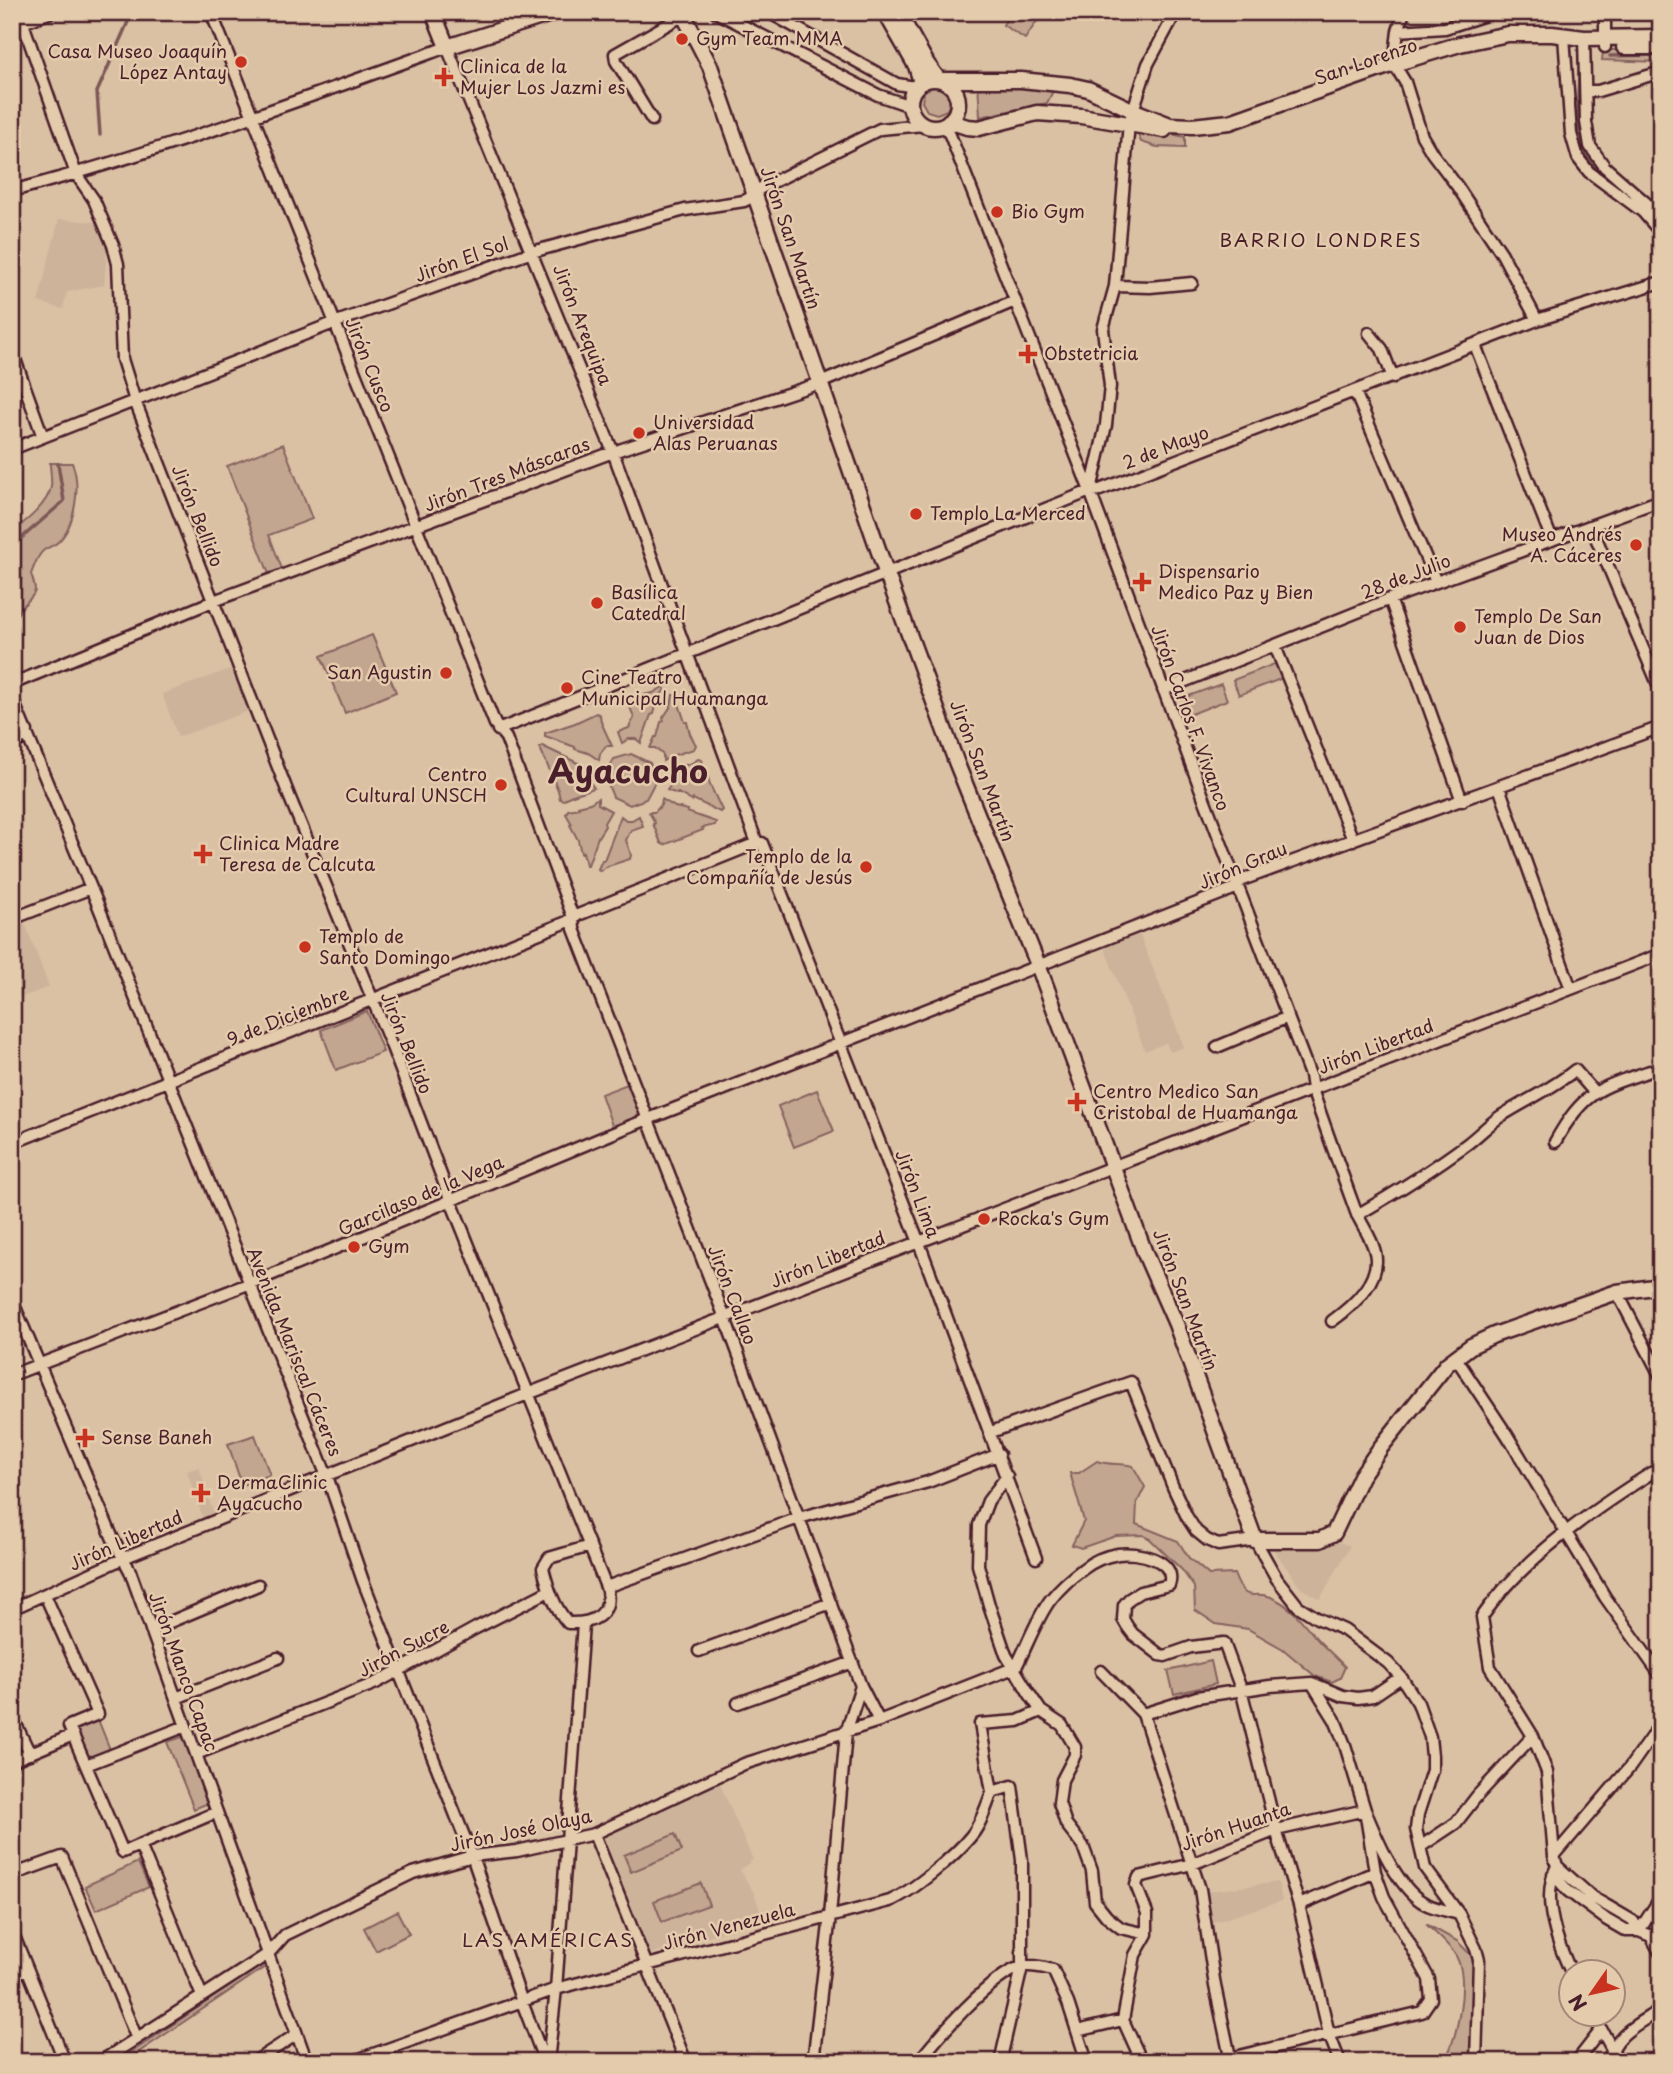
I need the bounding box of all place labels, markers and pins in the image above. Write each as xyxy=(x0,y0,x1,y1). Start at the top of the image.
place label: Gym Team MMA xyxy=(696,24,843,51)
marker: Gym Team MMA xyxy=(674,31,690,47)
place label: Casa Museo Joaquín López Antay xyxy=(47,37,227,85)
place label: Clinica de la Mujer Los Jazmi es xyxy=(460,52,625,100)
marker: Casa Museo Joaquín López Antay xyxy=(233,54,249,70)
marker: Clinica de la Mujer Los Jazmi es xyxy=(434,67,454,87)
place label: Bio Gym xyxy=(1011,197,1085,224)
marker: Bio Gym xyxy=(989,204,1005,220)
place label: Obstetricia xyxy=(1044,339,1138,366)
marker: Obstetricia xyxy=(1018,344,1038,364)
place label: Universidad Alas Peruanas xyxy=(653,408,778,456)
marker: Universidad Alas Peruanas xyxy=(631,425,647,441)
place label: Templo La Merced xyxy=(930,499,1086,526)
marker: Templo La Merced xyxy=(908,506,924,522)
place label: Museo Andrés A. Cáceres xyxy=(1502,520,1622,568)
marker: Museo Andrés A. Cáceres xyxy=(1628,537,1644,553)
place label: Dispensario Medico Paz y Bien xyxy=(1158,557,1313,605)
marker: Dispensario Medico Paz y Bien xyxy=(1132,572,1152,592)
place label: Basílica Catedral xyxy=(611,578,686,626)
marker: Basílica Catedral xyxy=(589,595,605,611)
place label: Templo De San Juan de Dios xyxy=(1474,602,1602,650)
marker: Templo De San Juan de Dios xyxy=(1452,619,1468,635)
place label: San Agustin xyxy=(327,658,432,685)
place label: Cine Teatro Municipal Huamanga xyxy=(581,663,768,711)
marker: San Agustin xyxy=(438,665,454,681)
marker: Cine Teatro Municipal Huamanga xyxy=(559,680,575,696)
place label: Centro Cultural UNSCH xyxy=(345,760,487,808)
marker: Centro Cultural UNSCH xyxy=(493,777,509,793)
place label: Clinica Madre Teresa de Calcuta xyxy=(219,829,376,877)
place label: Templo de la Compañía de Jesús xyxy=(686,842,853,890)
marker: Clinica Madre Teresa de Calcuta xyxy=(193,844,213,864)
marker: Templo de la Compañía de Jesús xyxy=(858,859,874,875)
place label: Templo de Santo Domingo xyxy=(319,922,450,970)
marker: Templo de Santo Domingo xyxy=(297,939,313,955)
place label: Centro Medico San Cristobal de Huamanga xyxy=(1093,1077,1298,1125)
marker: Centro Medico San Cristobal de Huamanga xyxy=(1067,1092,1087,1112)
place label: Rocka's Gym xyxy=(998,1204,1109,1231)
marker: Rocka's Gym xyxy=(976,1211,992,1227)
place label: Gym xyxy=(368,1232,410,1259)
marker: Gym xyxy=(346,1239,362,1255)
place label: Sense Baneh xyxy=(101,1423,212,1450)
marker: Sense Baneh xyxy=(75,1428,95,1448)
place label: DermaClinic Ayacucho xyxy=(217,1468,327,1516)
marker: DermaClinic Ayacucho xyxy=(191,1483,211,1503)

